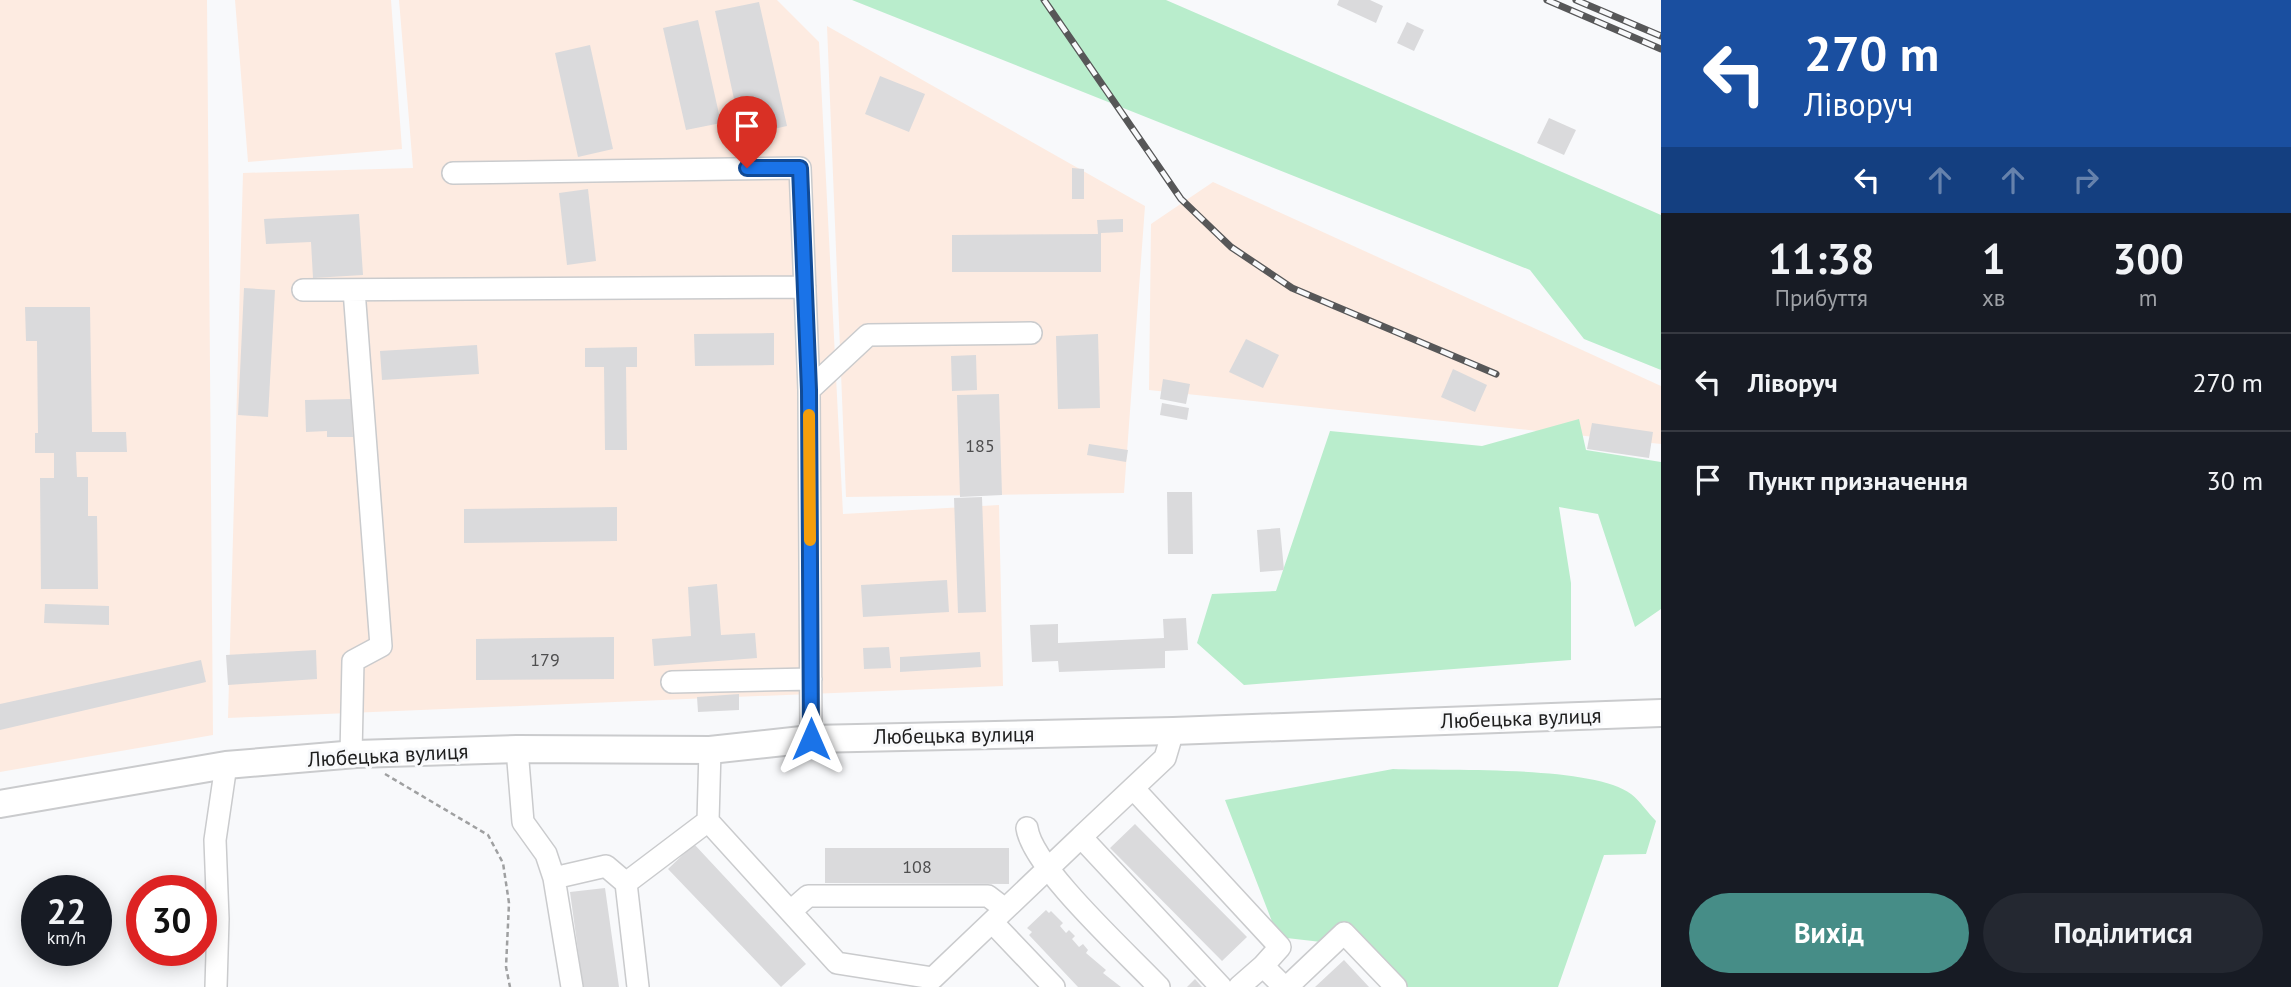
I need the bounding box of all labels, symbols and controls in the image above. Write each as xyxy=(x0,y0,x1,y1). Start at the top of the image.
text: 270 m xyxy=(1804,21,1939,85)
icon: left xyxy=(1689,28,1780,119)
text: Ліворуч xyxy=(1804,83,1913,125)
pin xyxy=(717,96,777,168)
icon: arrive xyxy=(728,107,766,145)
icon: left xyxy=(1848,161,1886,199)
icon: ahead xyxy=(1921,161,1959,199)
icon: ahead xyxy=(1994,161,2032,199)
icon: right xyxy=(2067,161,2105,199)
text: 11:38 xyxy=(1768,231,1875,286)
text: 1 xyxy=(1982,231,2005,286)
text: 300 xyxy=(2112,231,2184,286)
text: Прибуття xyxy=(1775,283,1868,312)
text: хв xyxy=(1982,283,2005,312)
text: m xyxy=(2139,283,2158,312)
icon: left xyxy=(1689,363,1727,401)
text: Ліворуч xyxy=(1748,366,1838,399)
text: 270 m xyxy=(2192,366,2263,399)
house number: 185 xyxy=(965,434,995,457)
icon: arrive xyxy=(1689,461,1727,499)
text: Пункт призначення xyxy=(1748,464,1968,497)
text: 30 m xyxy=(2207,464,2263,497)
house number: 179 xyxy=(530,648,560,671)
position arrow xyxy=(774,702,848,776)
street label: Любецька вулиця xyxy=(1439,702,1602,734)
street label: Любецька вулиця xyxy=(872,720,1035,750)
street label: Любецька вулиця xyxy=(306,737,469,773)
house number: 108 xyxy=(902,855,932,878)
speed limit sign: 30 xyxy=(126,875,217,966)
text: 22 xyxy=(47,888,86,934)
button: Вихід xyxy=(1689,893,1969,973)
button: Поділитися xyxy=(1983,893,2263,973)
text: km/h xyxy=(47,926,86,949)

